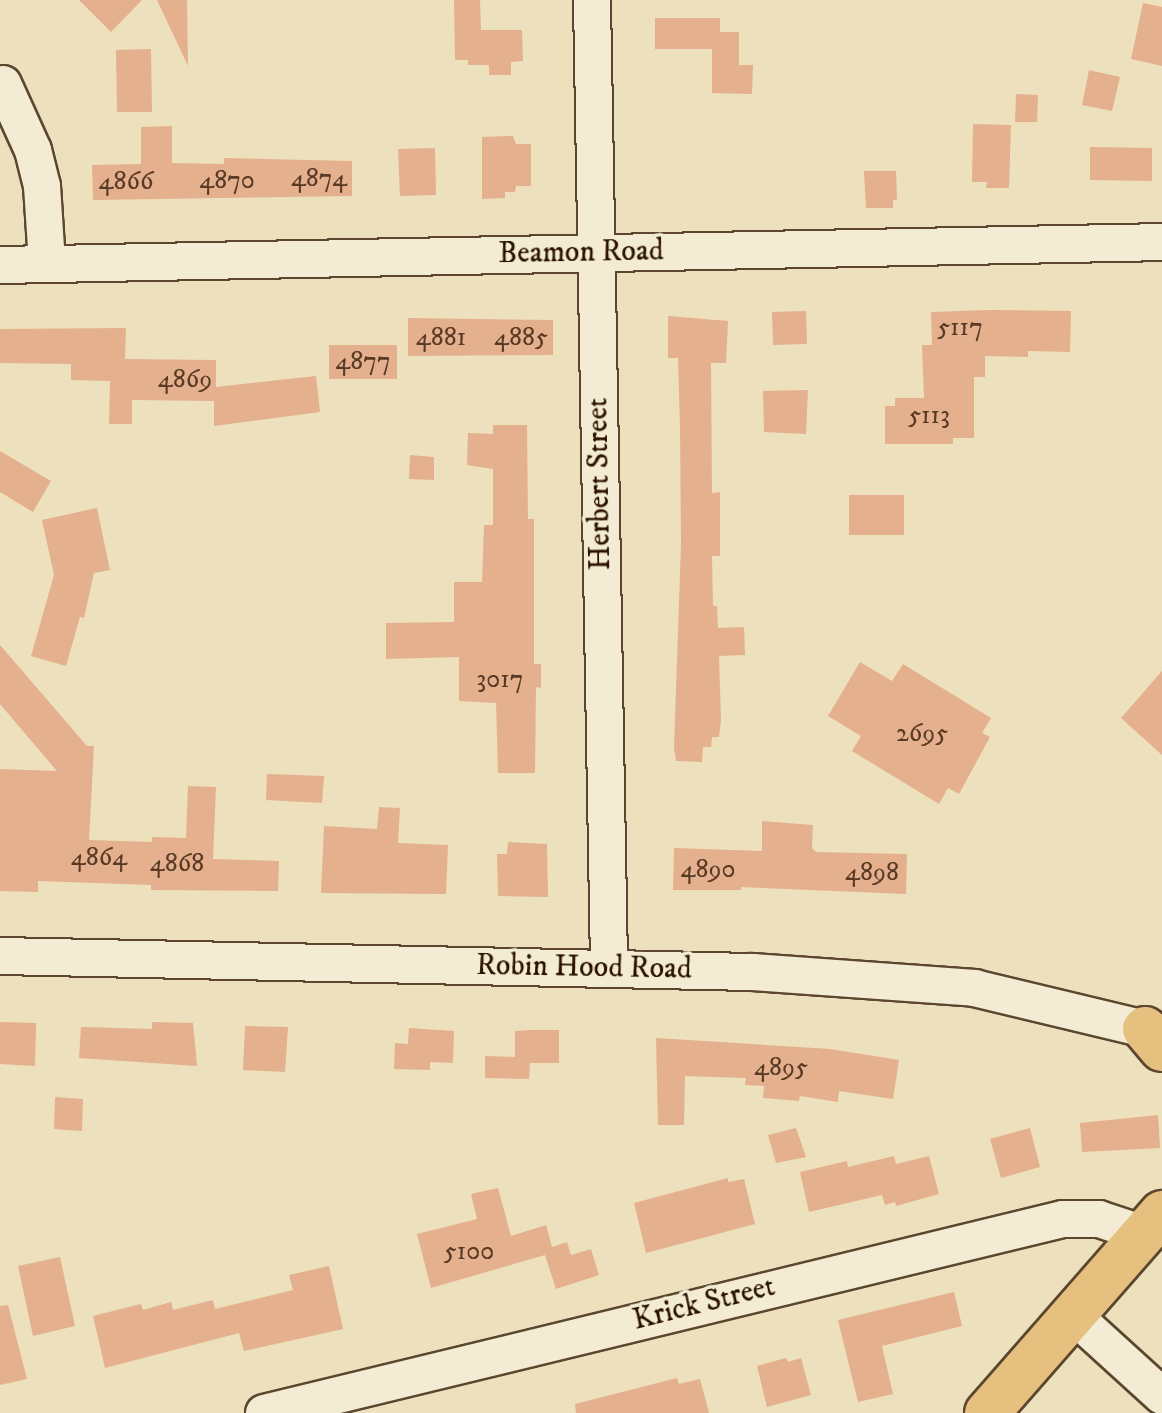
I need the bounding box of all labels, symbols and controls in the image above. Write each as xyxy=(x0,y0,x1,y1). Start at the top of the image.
house number: 4874 xyxy=(291,163,347,195)
house number: 4870 xyxy=(199,165,255,197)
house number: 4866 xyxy=(98,166,154,198)
street label: Beamon Road xyxy=(498,234,664,272)
house number: 5117 xyxy=(937,312,983,344)
house number: 4881 xyxy=(416,322,466,354)
house number: 4885 xyxy=(494,322,548,354)
house number: 4877 xyxy=(335,346,391,378)
house number: 4869 xyxy=(158,364,212,396)
street label: Herbert Street xyxy=(580,397,620,571)
house number: 5113 xyxy=(908,400,950,432)
house number: 3017 xyxy=(477,664,523,696)
house number: 2695 xyxy=(896,718,948,750)
house number: 4864 xyxy=(71,842,127,874)
house number: 4868 xyxy=(150,848,204,880)
house number: 4890 xyxy=(681,854,735,886)
house number: 4898 xyxy=(845,857,899,889)
street label: Robin Hood Road xyxy=(476,948,692,988)
house number: 4895 xyxy=(754,1052,808,1084)
house number: 5100 xyxy=(444,1236,494,1268)
street label: Krick Street xyxy=(629,1269,779,1339)

